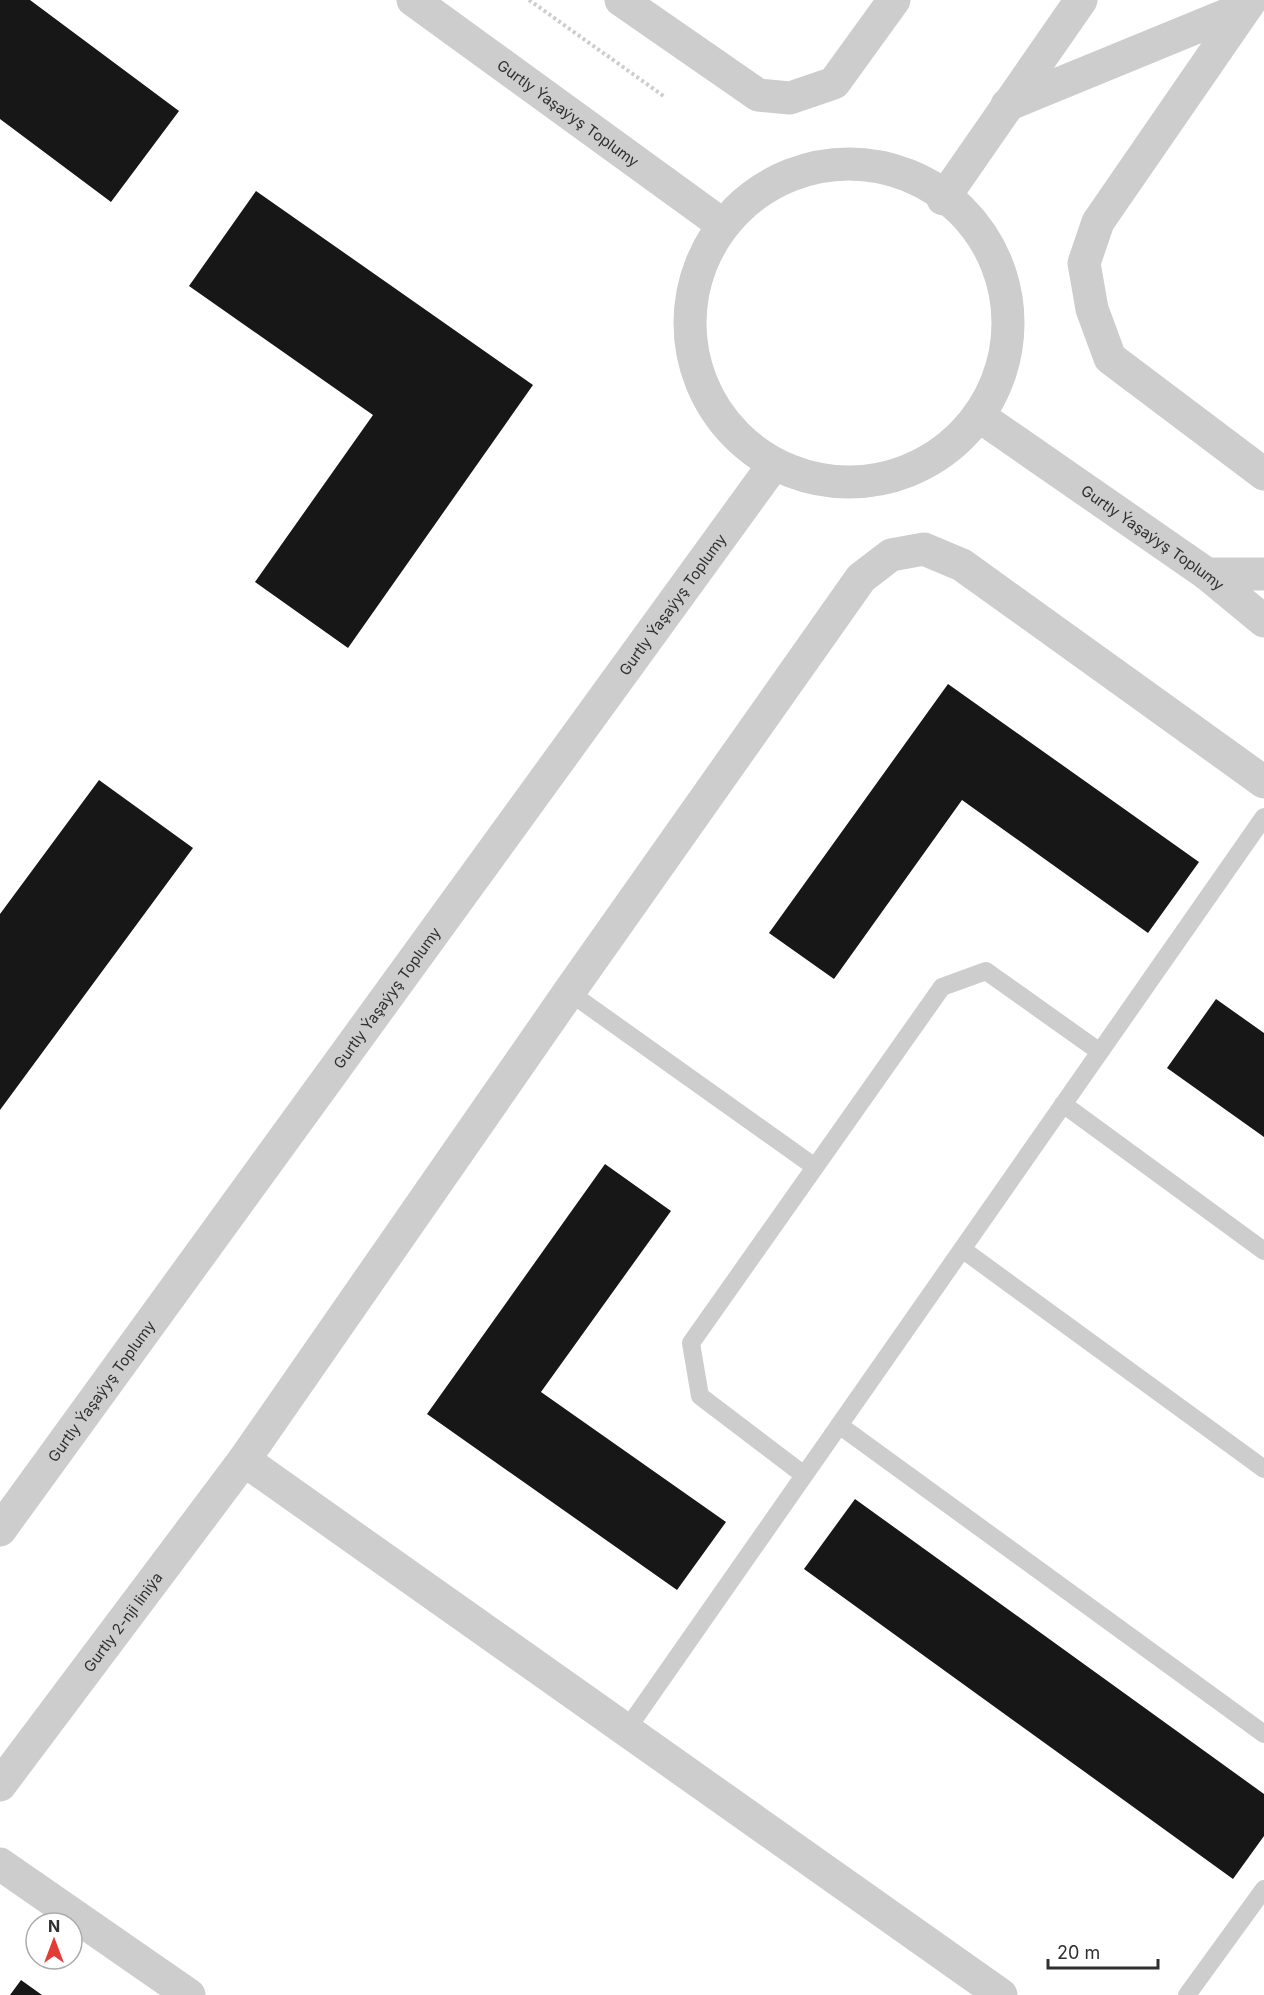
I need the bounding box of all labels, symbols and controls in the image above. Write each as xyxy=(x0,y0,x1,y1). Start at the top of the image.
street label: Gurtly Ýaşaýyş Toplumy xyxy=(494,55,643,171)
street label: Gurtly Ýaşaýyş Toplumy xyxy=(1078,480,1229,594)
street label: Gurtly Ýaşaýyş Toplumy xyxy=(614,529,730,679)
street label: Gurtly Ýaşaýyş Toplumy xyxy=(329,923,445,1072)
street label: Gurtly Ýaşaýyş Toplumy xyxy=(43,1316,159,1465)
street label: Gurtly 2-nji liniýa xyxy=(79,1568,166,1676)
north arrow xyxy=(24,1911,84,1971)
text: N xyxy=(48,1916,60,1936)
scale bar xyxy=(1048,1932,1158,1970)
text: 20 m xyxy=(1057,1942,1100,1963)

